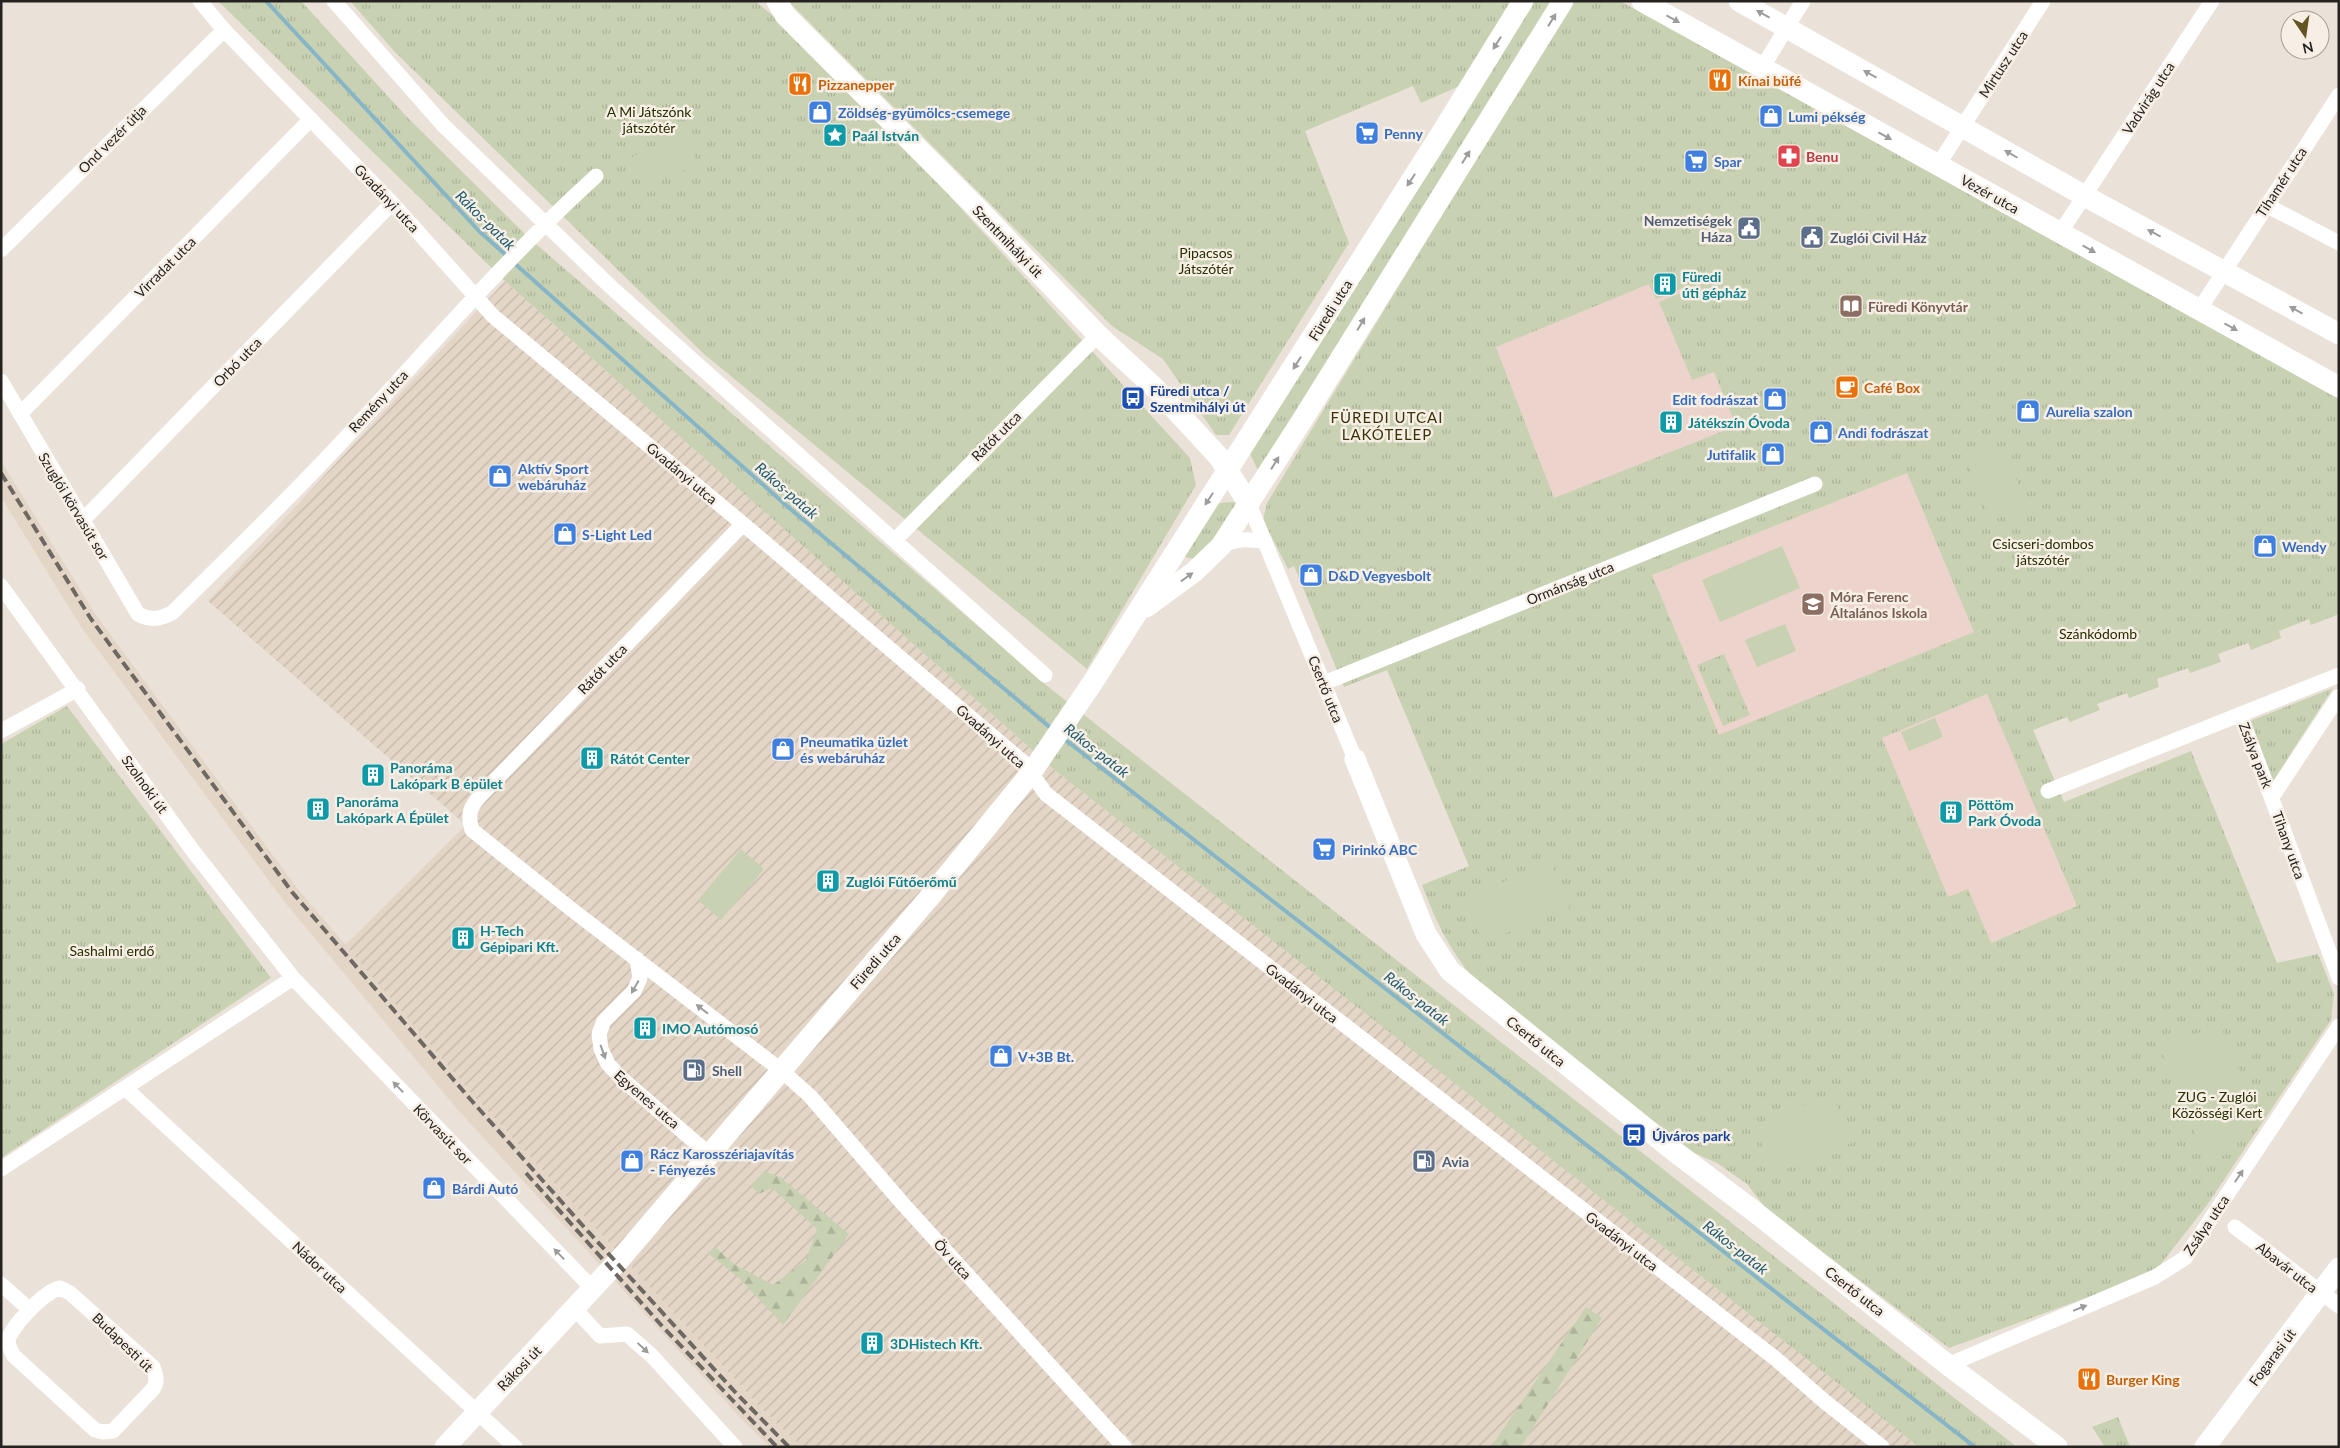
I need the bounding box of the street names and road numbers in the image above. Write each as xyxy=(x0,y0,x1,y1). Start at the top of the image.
street label: Mirtusz utca xyxy=(1975,27,2031,101)
street label: Vadvirág utca xyxy=(2118,59,2178,137)
street label: Ond vezér útja xyxy=(74,101,150,177)
street label: Tihamér utca xyxy=(2252,144,2310,220)
street label: Gvadányi utca xyxy=(351,160,423,236)
street label: Vezér utca xyxy=(1958,171,2022,217)
street label: Szentmihályi út xyxy=(969,201,1047,281)
street label: Virradat utca xyxy=(131,233,199,301)
street label: Füredi utca xyxy=(1305,276,1355,344)
street label: Orbó utca xyxy=(209,334,265,390)
street label: Remény utca xyxy=(345,366,411,436)
street label: Rátót utca xyxy=(968,408,1024,464)
street label: Gvadányi utca xyxy=(643,439,721,508)
street label: Szuglói körvasút sor xyxy=(35,449,113,563)
street label: Ormánság utca xyxy=(1524,558,1616,608)
street label: Rátót utca xyxy=(574,640,630,698)
street label: Csertő utca xyxy=(1305,653,1347,725)
street label: Gvadányi utca xyxy=(953,701,1029,771)
street label: Zsálya park xyxy=(2236,720,2277,791)
street label: Szolnoki út xyxy=(118,752,172,816)
street label: Tihany utca xyxy=(2269,809,2309,881)
street label: Füredi utca xyxy=(846,930,904,992)
street label: Gvadányi utca xyxy=(1262,960,1342,1027)
street label: Csertő utca xyxy=(1503,1012,1569,1070)
street label: Egyenes utca xyxy=(611,1066,683,1132)
street label: Körvasút sor xyxy=(410,1100,476,1168)
street label: Zsálya utca xyxy=(2180,1192,2232,1258)
street label: Gvadányi utca xyxy=(1582,1208,1662,1275)
street label: Öv utca xyxy=(931,1235,975,1283)
street label: Nádor utca xyxy=(289,1238,351,1296)
street label: Abavár utca xyxy=(2253,1238,2321,1296)
street label: Csertő utca xyxy=(1822,1262,1888,1320)
street label: Budapesti út xyxy=(89,1309,157,1375)
street label: Fogarasi út xyxy=(2245,1325,2299,1389)
street label: Rákosi út xyxy=(493,1342,545,1394)

